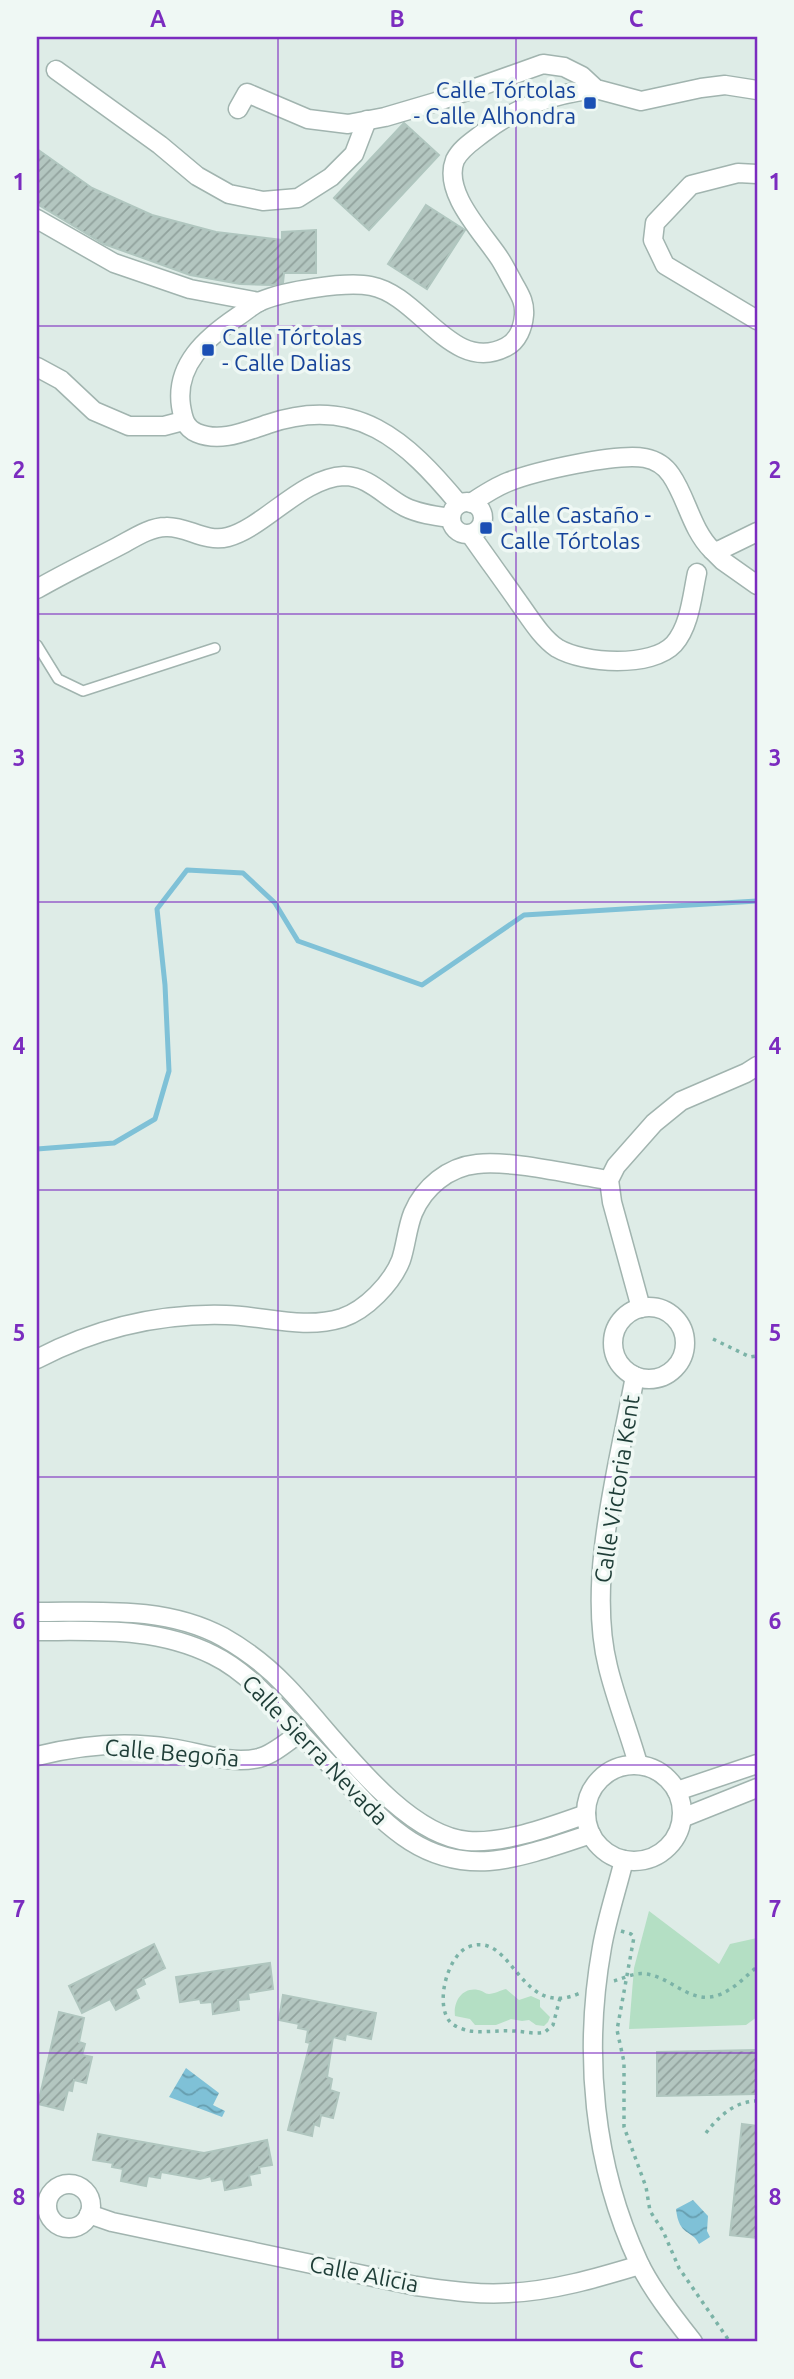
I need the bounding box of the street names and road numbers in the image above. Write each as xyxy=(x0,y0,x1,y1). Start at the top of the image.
street label: Calle Victoria Kent xyxy=(589,1393,644,1585)
street label: Calle Sierra Nevada xyxy=(238,1670,393,1830)
street label: Calle Begoña xyxy=(104,1734,240,1771)
street label: Calle Alicia xyxy=(307,2251,421,2296)

